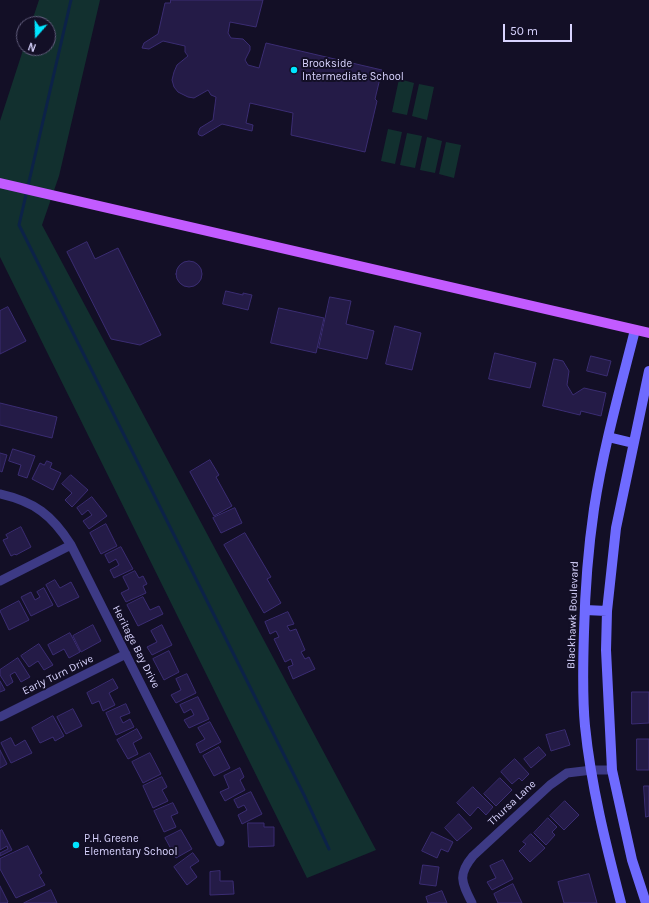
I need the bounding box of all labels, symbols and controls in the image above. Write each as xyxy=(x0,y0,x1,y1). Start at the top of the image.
north arrow xyxy=(16,16,56,56)
scale bar xyxy=(505,16,574,42)
text: 50 m xyxy=(510,24,538,38)
text: N xyxy=(26,39,38,54)
place label: Brookside Intermediate School xyxy=(302,57,404,83)
marker: Brookside Intermediate School xyxy=(289,65,299,75)
street label: Blackhawk Boulevard xyxy=(565,561,581,669)
street label: Heritage Bay Drive xyxy=(109,603,163,691)
street label: Early Turn Drive xyxy=(20,652,96,698)
street label: Thursa Lane xyxy=(485,777,539,829)
place label: P.H. Greene Elementary School xyxy=(84,832,177,858)
marker: P.H. Greene Elementary School xyxy=(71,840,81,850)

